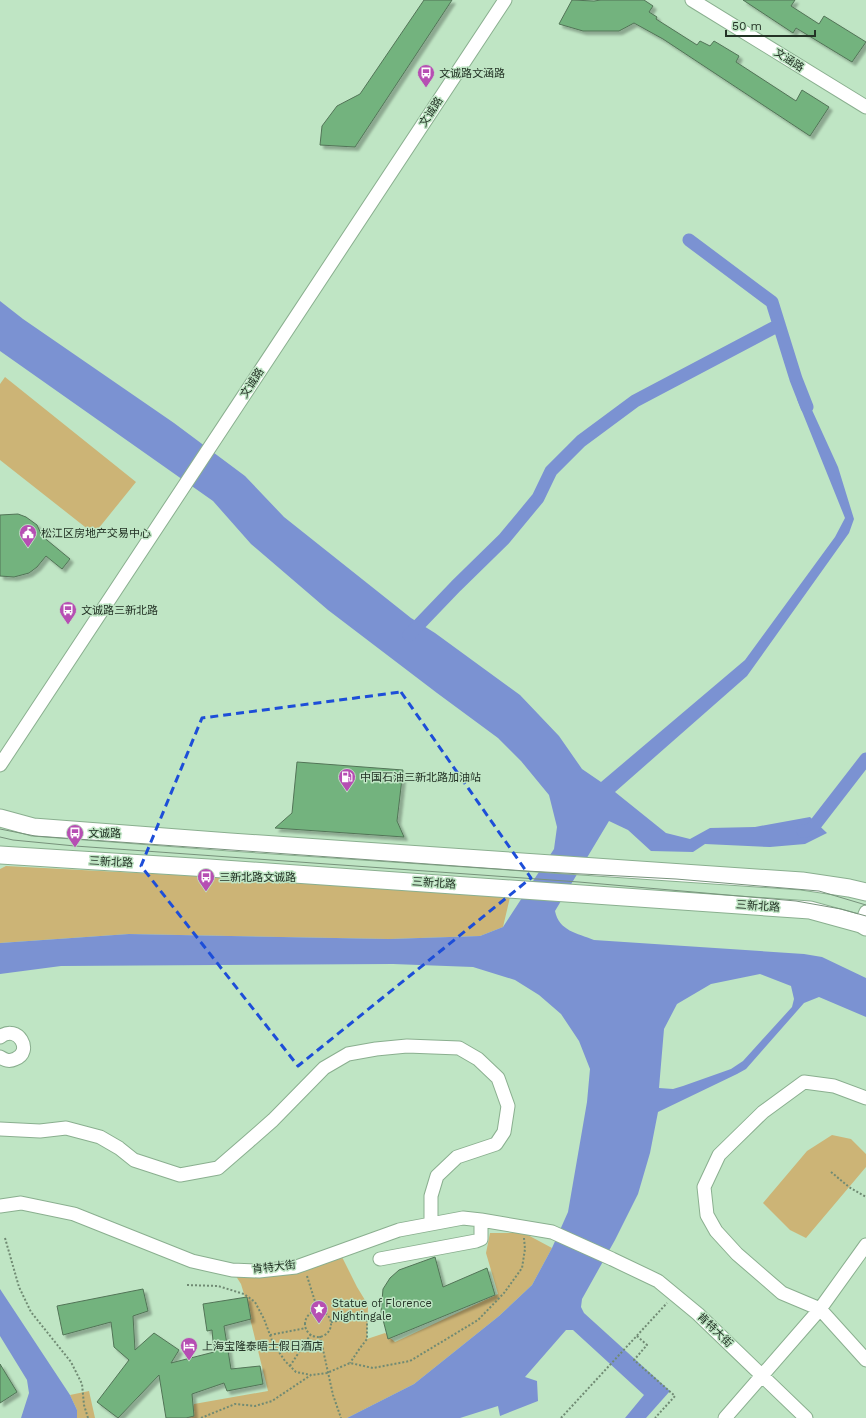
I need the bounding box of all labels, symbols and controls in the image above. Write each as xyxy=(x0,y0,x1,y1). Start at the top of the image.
scale bar xyxy=(726,12,815,38)
text: 50 m xyxy=(732,19,762,33)
street label: 文涵路 xyxy=(772,46,806,74)
bus stop icon: 文诚路文涵路 xyxy=(416,63,436,88)
place label: 文诚路文涵路 xyxy=(439,67,505,80)
street label: 文诚路 xyxy=(417,95,445,129)
street label: 文诚路 xyxy=(238,366,266,400)
public building icon: 松江区房地产交易中心 xyxy=(18,523,38,548)
place label: 松江区房地产交易中心 xyxy=(41,527,151,540)
bus stop icon: 文诚路三新北路 xyxy=(58,600,78,625)
place label: 文诚路三新北路 xyxy=(81,604,158,617)
fuel station icon: 中国石油三新北路加油站 xyxy=(337,767,357,792)
place label: 中国石油三新北路加油站 xyxy=(360,771,481,784)
bus stop icon: 文诚路 xyxy=(65,823,85,848)
place label: 文诚路 xyxy=(88,827,121,840)
street label: 三新北路 xyxy=(89,854,133,870)
bus stop icon: 三新北路文诚路 xyxy=(196,867,216,892)
place label: 三新北路文诚路 xyxy=(219,871,296,884)
street label: 三新北路 xyxy=(412,875,456,891)
street label: 三新北路 xyxy=(736,898,780,914)
street label: 肯特大街 xyxy=(251,1258,297,1276)
place label: Statue of Florence Nightingale xyxy=(332,1297,432,1323)
place icon: Statue of Florence Nightingale xyxy=(309,1299,329,1324)
street label: 肯特大街 xyxy=(695,1310,735,1350)
hotel icon: 上海宝隆泰晤士假日酒店 xyxy=(179,1336,199,1361)
place label: 上海宝隆泰晤士假日酒店 xyxy=(202,1340,323,1353)

